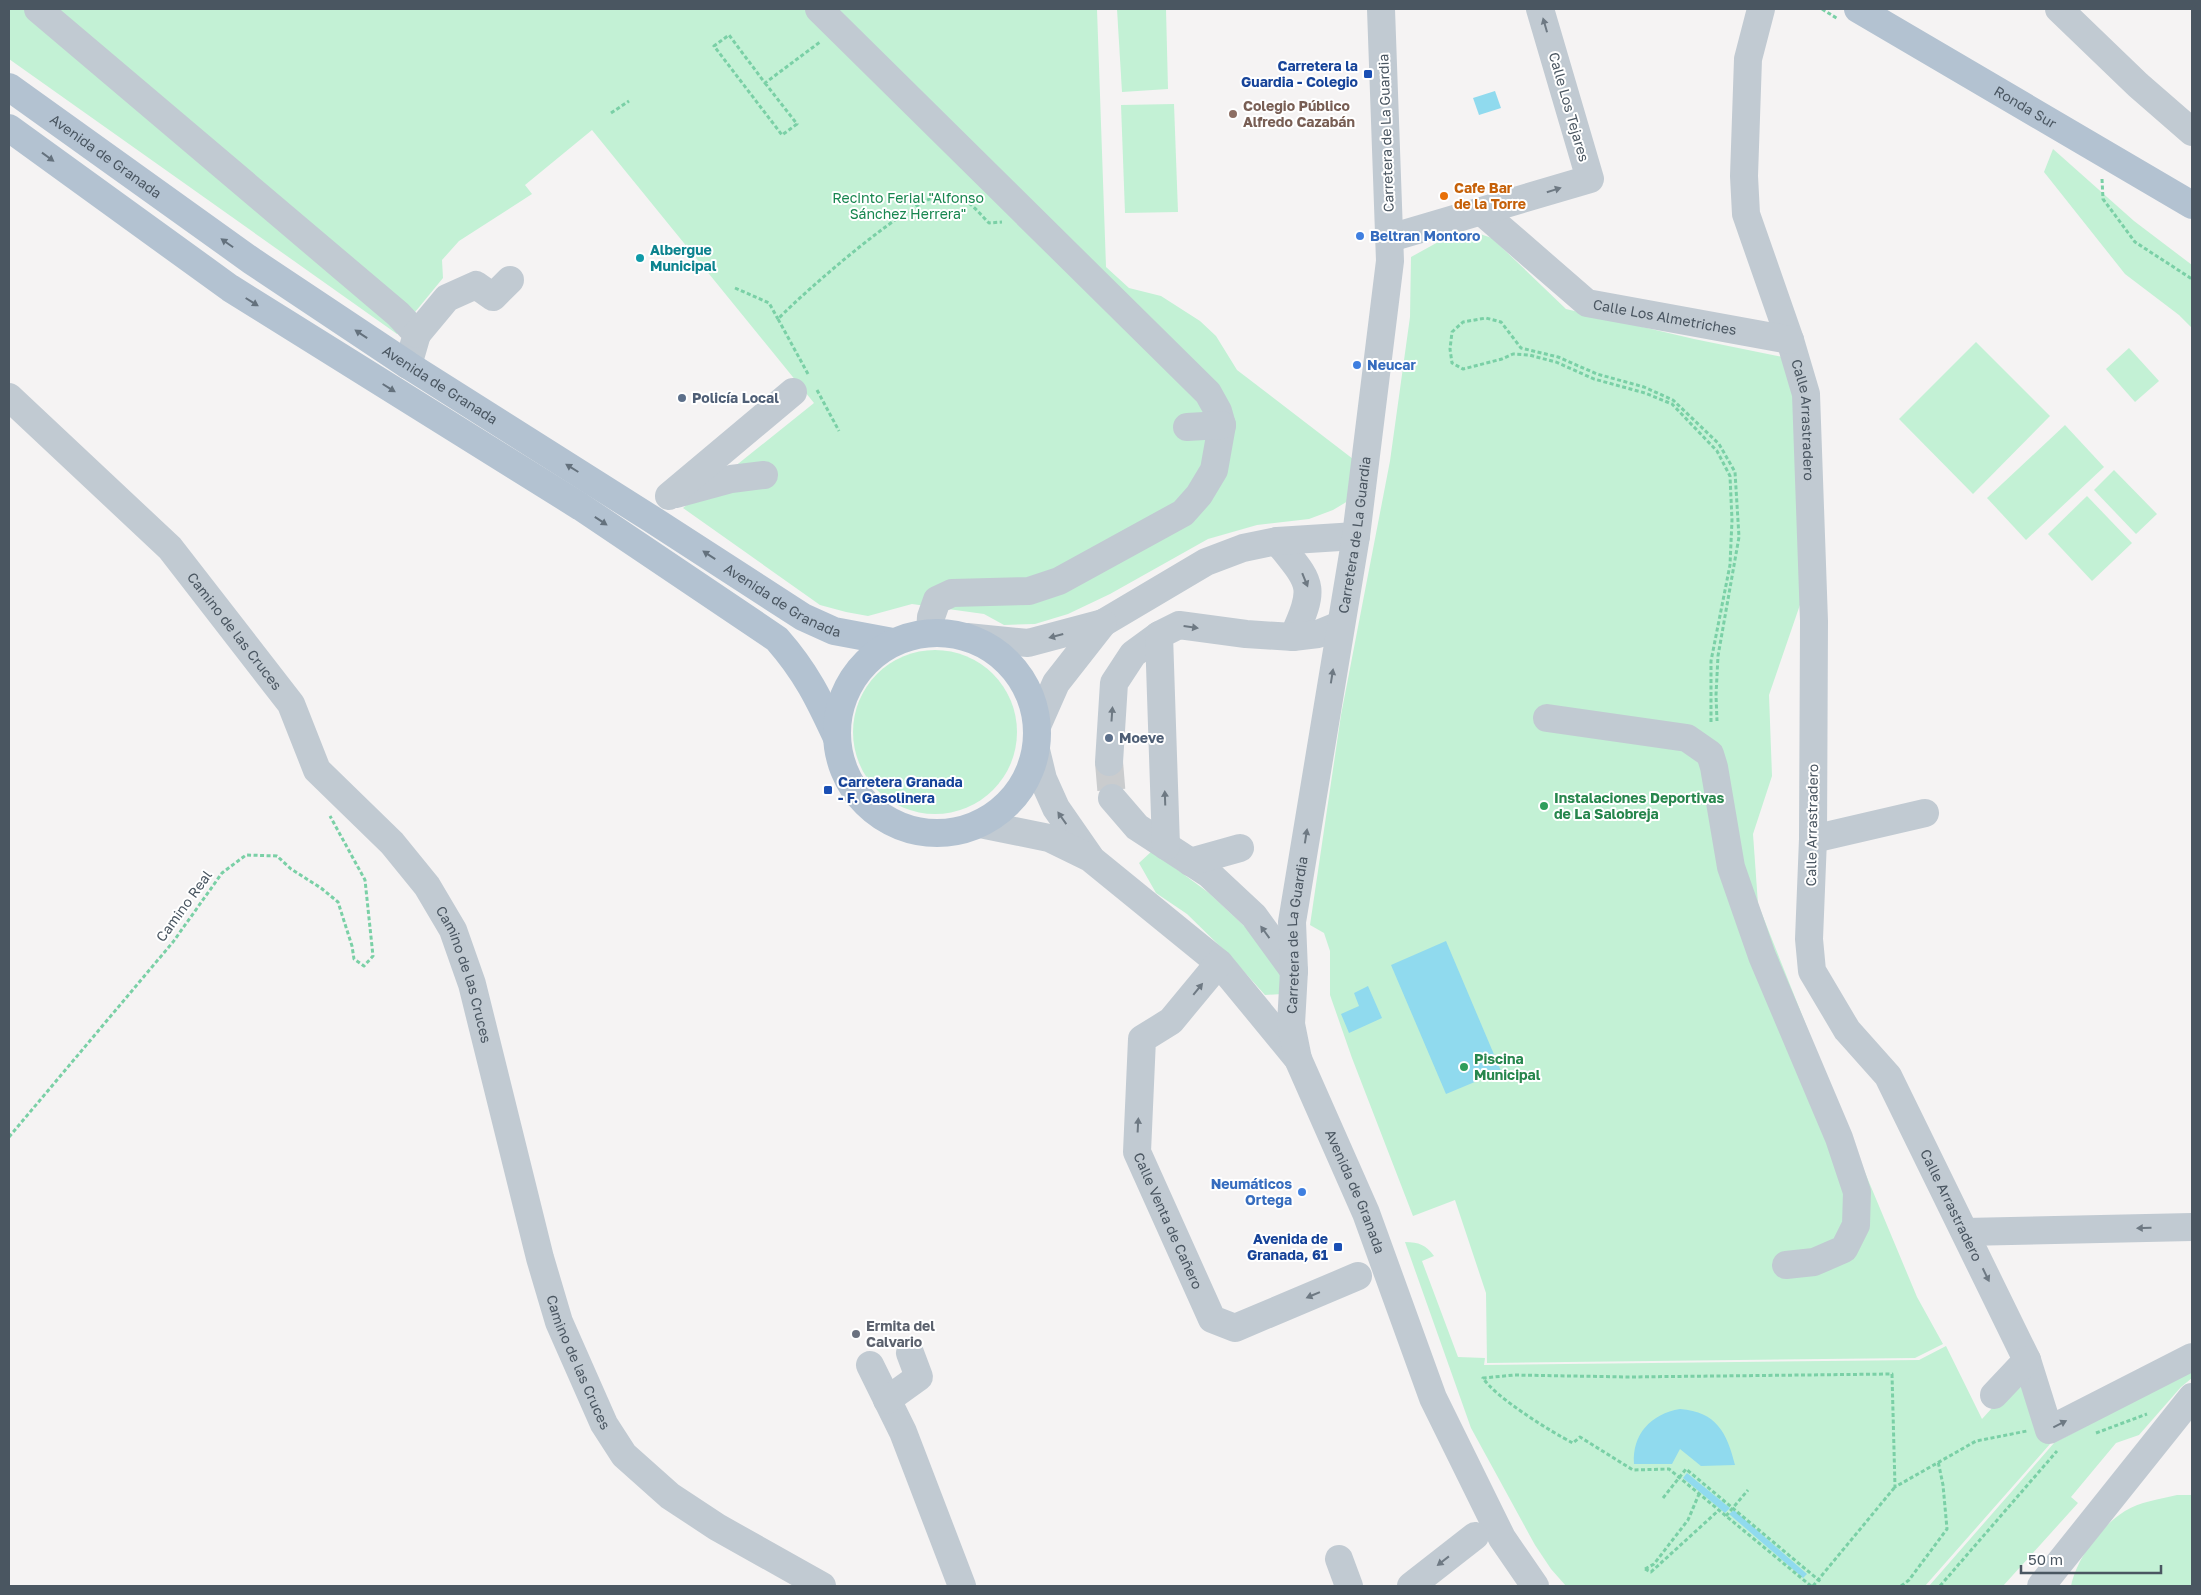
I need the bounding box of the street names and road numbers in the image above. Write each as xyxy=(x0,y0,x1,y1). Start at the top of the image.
street label: Calle Los Tejares xyxy=(1546,50,1593,164)
street label: Carretera de La Guardia xyxy=(1374,54,1397,212)
street label: Ronda Sur xyxy=(1991,82,2060,132)
street label: Avenida de Granada xyxy=(47,110,165,202)
street label: Calle Los Almetriches xyxy=(1592,295,1738,338)
street label: Avenida de Granada xyxy=(379,341,501,427)
street label: Calle Arrastradero xyxy=(1788,357,1818,481)
street label: Carretera de La Guardia xyxy=(1334,455,1374,615)
street label: Avenida de Granada xyxy=(721,559,842,640)
street label: Camino de las Cruces xyxy=(184,569,286,693)
street label: Calle Arrastradero xyxy=(1802,764,1821,886)
street label: Carretera de La Guardia xyxy=(1283,855,1311,1014)
street label: Camino Real xyxy=(152,867,215,945)
street label: Camino de las Cruces xyxy=(433,903,495,1045)
street label: Avenida de Granada xyxy=(1322,1126,1389,1256)
street label: Calle Arrastradero xyxy=(1917,1146,1986,1264)
street label: Calle Venta de Cañero xyxy=(1130,1150,1207,1292)
street label: Camino de las Cruces xyxy=(543,1293,614,1433)

